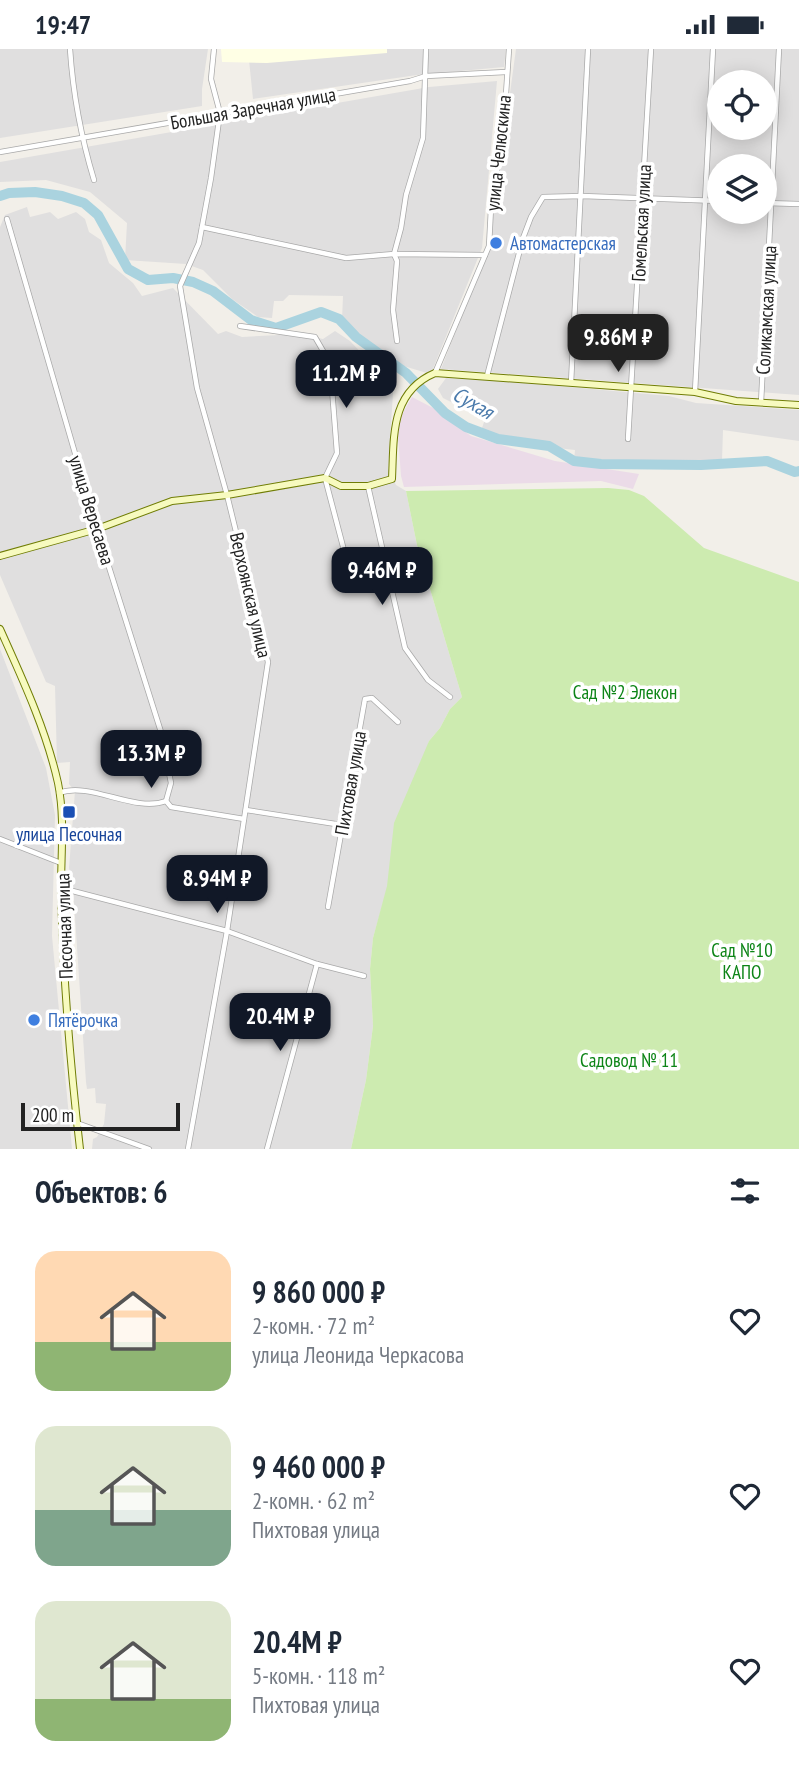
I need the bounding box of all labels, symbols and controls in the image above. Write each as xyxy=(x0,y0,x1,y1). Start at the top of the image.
text: 19:47 xyxy=(35,8,91,41)
map controls xyxy=(707,70,777,224)
button: locate xyxy=(707,70,777,140)
street label: Большая Заречная улица xyxy=(168,82,338,134)
street label: улица Челюскина xyxy=(480,94,516,212)
button: layers xyxy=(707,154,777,224)
street label: Гомельская улица xyxy=(626,164,656,282)
place label: Автомастерская xyxy=(510,231,616,255)
marker: Автомастерская xyxy=(488,235,504,251)
street label: Соликамская улица xyxy=(751,245,781,375)
pin: 9.86M ₽ xyxy=(553,315,683,374)
text: 9.86M ₽ xyxy=(584,322,652,351)
pin: 11.2M ₽ xyxy=(281,351,411,410)
text: 11.2M ₽ xyxy=(312,358,380,387)
water label: Сухая xyxy=(448,380,500,426)
street label: улица Вересаева xyxy=(64,452,120,568)
street label: Верхоянская улица xyxy=(225,530,277,660)
pin: 9.46M ₽ xyxy=(317,547,447,607)
text: 9.46M ₽ xyxy=(348,555,416,584)
park label: Сад №2 Элекон xyxy=(573,680,677,704)
street label: Пихтовая улица xyxy=(329,729,371,837)
pin: 13.3M ₽ xyxy=(86,731,216,790)
text: 13.3M ₽ xyxy=(117,738,185,767)
marker: улица Песочная xyxy=(61,804,77,820)
place label: улица Песочная xyxy=(16,822,122,846)
pin: 8.94M ₽ xyxy=(152,855,282,915)
text: 8.94M ₽ xyxy=(183,863,251,892)
street label: Песочная улица xyxy=(50,873,78,979)
park label: Сад №10 КАПО xyxy=(711,938,773,984)
pin: 20.4M ₽ xyxy=(215,993,345,1053)
text: 20.4M ₽ xyxy=(246,1001,314,1030)
place label: Пятёрочка xyxy=(48,1008,118,1032)
marker: Пятёрочка xyxy=(26,1012,42,1028)
park label: Садовод № 11 xyxy=(580,1048,678,1072)
scale bar xyxy=(21,1100,180,1132)
text: 200 m xyxy=(32,1103,74,1127)
text: Объектов: 6 xyxy=(35,1172,168,1211)
icon: filters xyxy=(726,1172,764,1210)
text: 9 860 000 ₽ xyxy=(252,1272,385,1311)
icon: home xyxy=(91,1279,175,1363)
icon: heart xyxy=(726,1302,764,1340)
text: 2-комн. · 72 m² xyxy=(252,1311,375,1340)
text: улица Леонида Черкасова xyxy=(252,1340,464,1369)
text: 9 460 000 ₽ xyxy=(252,1447,385,1486)
icon: home xyxy=(91,1454,175,1538)
icon: heart xyxy=(726,1477,764,1515)
text: 2-комн. · 62 m² xyxy=(252,1486,375,1515)
text: Пихтовая улица xyxy=(252,1515,380,1544)
text: 20.4M ₽ xyxy=(252,1622,342,1661)
icon: home xyxy=(91,1629,175,1713)
icon: heart xyxy=(726,1652,764,1690)
text: 5-комн. · 118 m² xyxy=(252,1661,385,1690)
text: Пихтовая улица xyxy=(252,1690,380,1719)

